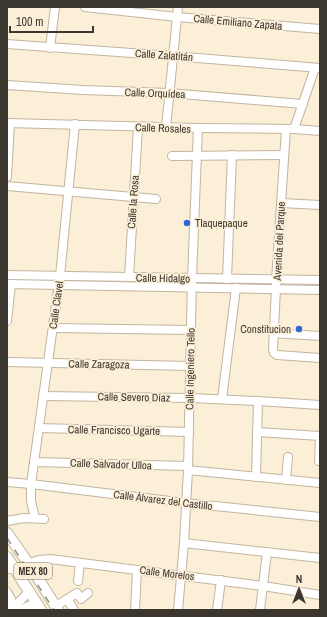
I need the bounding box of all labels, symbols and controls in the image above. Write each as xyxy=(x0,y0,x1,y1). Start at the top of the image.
scale bar xyxy=(10,8,93,34)
street label: Calle Emiliano Zapata xyxy=(193,11,283,33)
text: 100 m xyxy=(16,14,43,30)
street label: Calle Zalatitán xyxy=(134,46,194,64)
street label: Calle Orquídea xyxy=(124,85,186,101)
street label: Calle Rosales xyxy=(135,120,192,136)
street label: Calle la Rosa xyxy=(124,175,142,229)
street label: Avenida del Parque xyxy=(270,201,288,282)
place label: Tlaquepaque xyxy=(195,216,248,230)
marker: Tlaquepaque xyxy=(182,218,192,228)
street label: Calle Hidalgo xyxy=(136,271,190,285)
street label: Calle Clavel xyxy=(46,280,66,330)
place label: Constitucion xyxy=(240,322,291,336)
marker: Constitucion xyxy=(294,324,304,334)
street label: Calle Ingeniero Tello xyxy=(182,328,198,410)
street label: Calle Zaragoza xyxy=(68,356,130,372)
street label: Calle Severo Díaz xyxy=(98,389,171,405)
street label: Calle Francisco Ugarte xyxy=(68,422,160,438)
street label: Calle Salvador Ulloa xyxy=(70,456,152,472)
street label: Calle Álvarez del Castillo xyxy=(113,487,213,513)
road number: MEX 80 xyxy=(14,563,52,579)
street label: Calle Morelos xyxy=(139,563,196,583)
north arrow xyxy=(279,569,319,609)
text: N xyxy=(296,572,302,586)

